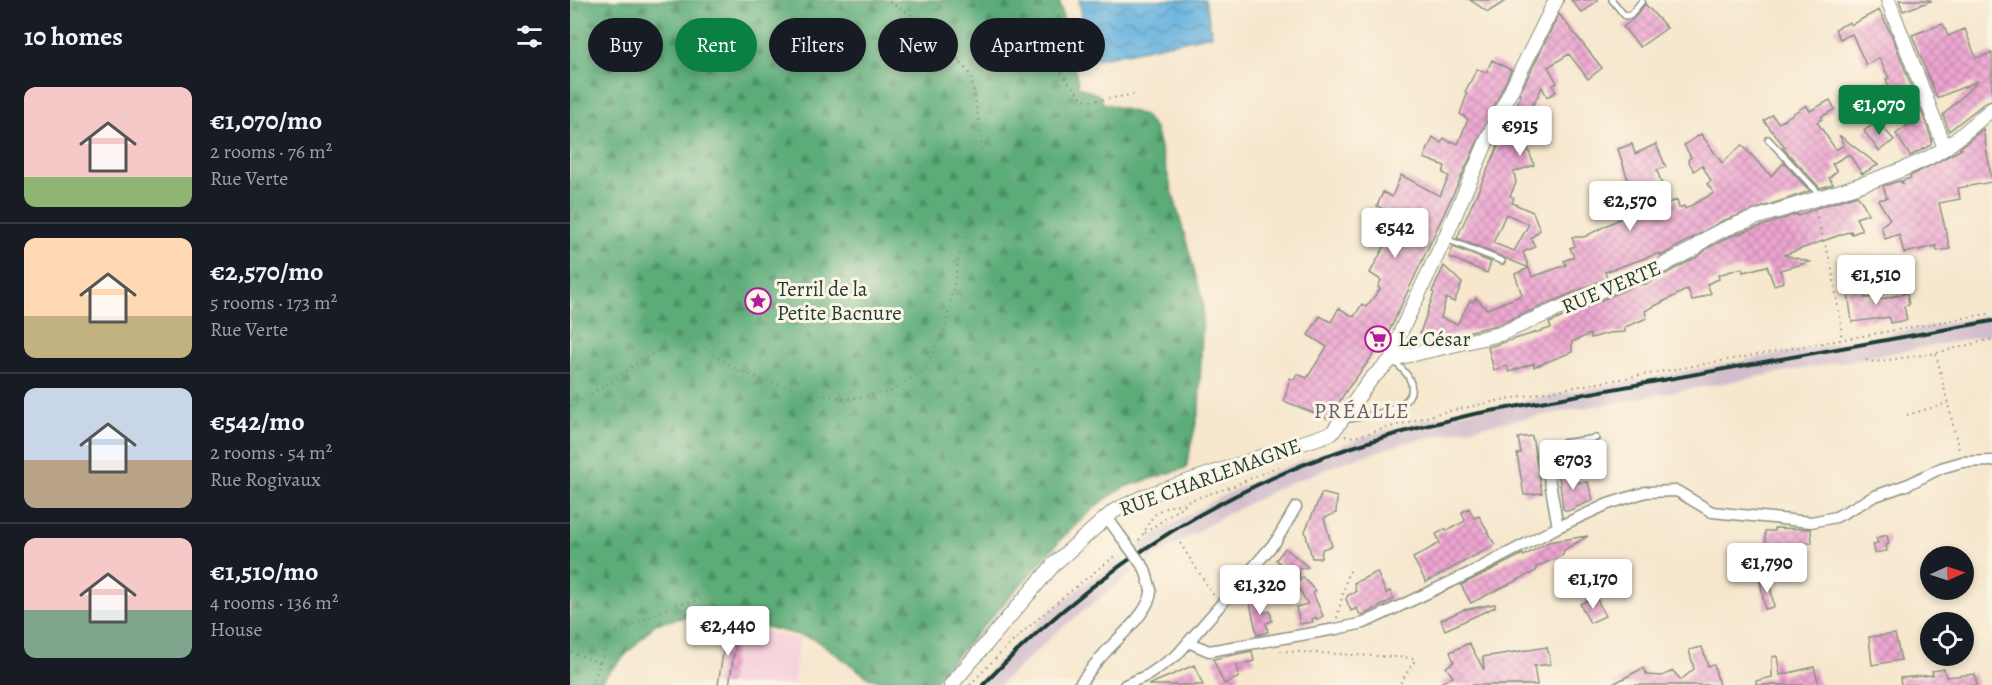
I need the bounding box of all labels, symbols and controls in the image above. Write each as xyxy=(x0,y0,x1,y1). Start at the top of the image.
chip: Buy xyxy=(588,18,663,72)
chip: Rent xyxy=(675,18,757,72)
chip: Filters xyxy=(769,18,866,72)
chip: New xyxy=(878,18,958,72)
chip: Apartment xyxy=(970,18,1105,72)
text: 10 homes xyxy=(24,19,123,54)
icon: filters xyxy=(513,20,546,53)
pin: €1,070 xyxy=(1830,85,1928,136)
text: €1,070 xyxy=(1853,91,1905,118)
text: €1,070/mo xyxy=(210,103,322,138)
pin: €915 xyxy=(1484,106,1556,157)
icon: home xyxy=(72,111,144,183)
text: €915 xyxy=(1502,112,1538,139)
text: 2 rooms · 76 m² xyxy=(210,138,332,165)
text: Rue Verte xyxy=(210,165,288,192)
pin: €2,570 xyxy=(1581,181,1679,232)
text: €2,570 xyxy=(1603,187,1657,214)
pin: €542 xyxy=(1359,208,1431,259)
text: €542 xyxy=(1375,214,1415,241)
text: €2,570/mo xyxy=(210,254,324,289)
street label: RUE VERTE xyxy=(1557,254,1665,320)
pin: €1,510 xyxy=(1827,255,1925,306)
text: €1,510 xyxy=(1851,261,1901,288)
icon: home xyxy=(72,262,144,334)
place label: Terril de la Petite Bacnure xyxy=(777,275,902,327)
place icon: Terril de la Petite Bacnure xyxy=(743,286,773,316)
text: 5 rooms · 173 m² xyxy=(210,289,337,316)
text: Rue Verte xyxy=(210,316,288,343)
supermarket icon: Le César xyxy=(1363,324,1393,354)
place label: Le César xyxy=(1398,325,1471,353)
district label: PRÉALLE xyxy=(1314,396,1410,426)
text: €542/mo xyxy=(210,404,305,439)
icon: home xyxy=(72,412,144,484)
street label: RUE CHARLEMAGNE xyxy=(1115,431,1305,523)
text: 2 rooms · 54 m² xyxy=(210,439,332,466)
pin: €703 xyxy=(1537,440,1609,491)
text: €703 xyxy=(1554,446,1592,473)
text: Rue Rogivaux xyxy=(210,466,321,493)
pin: €1,790 xyxy=(1718,543,1816,594)
north arrow xyxy=(1920,546,1974,600)
map controls xyxy=(1920,546,1974,666)
text: €1,790 xyxy=(1741,549,1793,576)
text: €1,510/mo xyxy=(210,554,318,589)
pin: €1,170 xyxy=(1544,559,1642,610)
icon: home xyxy=(72,562,144,634)
pin: €1,320 xyxy=(1211,565,1309,616)
text: €1,170 xyxy=(1568,565,1618,592)
text: €1,320 xyxy=(1234,571,1286,598)
text: 4 rooms · 136 m² xyxy=(210,589,339,616)
pin: €2,440 xyxy=(679,606,777,657)
text: €2,440 xyxy=(700,612,756,639)
button: locate xyxy=(1920,612,1974,666)
text: House xyxy=(210,616,262,643)

